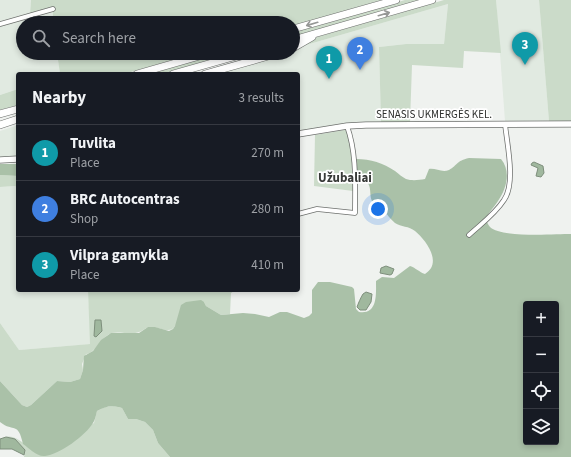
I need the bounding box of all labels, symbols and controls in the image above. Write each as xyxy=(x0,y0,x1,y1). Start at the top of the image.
one-way arrow xyxy=(378,9,391,17)
search box xyxy=(16,16,300,60)
one-way arrow xyxy=(306,21,319,28)
icon: search xyxy=(30,27,52,49)
text: Search here xyxy=(62,28,136,49)
pin: 3 xyxy=(512,32,538,65)
pin: 2 xyxy=(347,37,373,70)
pin: 1 xyxy=(316,46,342,79)
text: Nearby xyxy=(32,86,86,110)
text: 3 results xyxy=(239,89,284,107)
street label: SENASIS UKMERGĖS KEL. xyxy=(376,107,492,122)
text: Tuvlita xyxy=(70,133,116,154)
text: 1 xyxy=(42,144,48,162)
text: 270 m xyxy=(251,144,284,162)
text: Place xyxy=(70,154,99,172)
district label: Užubaliai xyxy=(318,169,372,187)
text: BRC Autocentras xyxy=(70,189,180,210)
your location xyxy=(368,199,388,219)
text: 2 xyxy=(42,200,48,218)
text: 280 m xyxy=(251,200,284,218)
text: Shop xyxy=(70,210,98,228)
text: Vilpra gamykla xyxy=(70,245,169,266)
text: 3 xyxy=(42,256,48,274)
text: 410 m xyxy=(251,256,284,274)
text: Place xyxy=(70,266,99,284)
map controls xyxy=(523,301,559,445)
button: + xyxy=(523,301,559,337)
button: − xyxy=(523,337,559,373)
button: locate xyxy=(523,373,559,409)
button: layers xyxy=(523,409,559,445)

